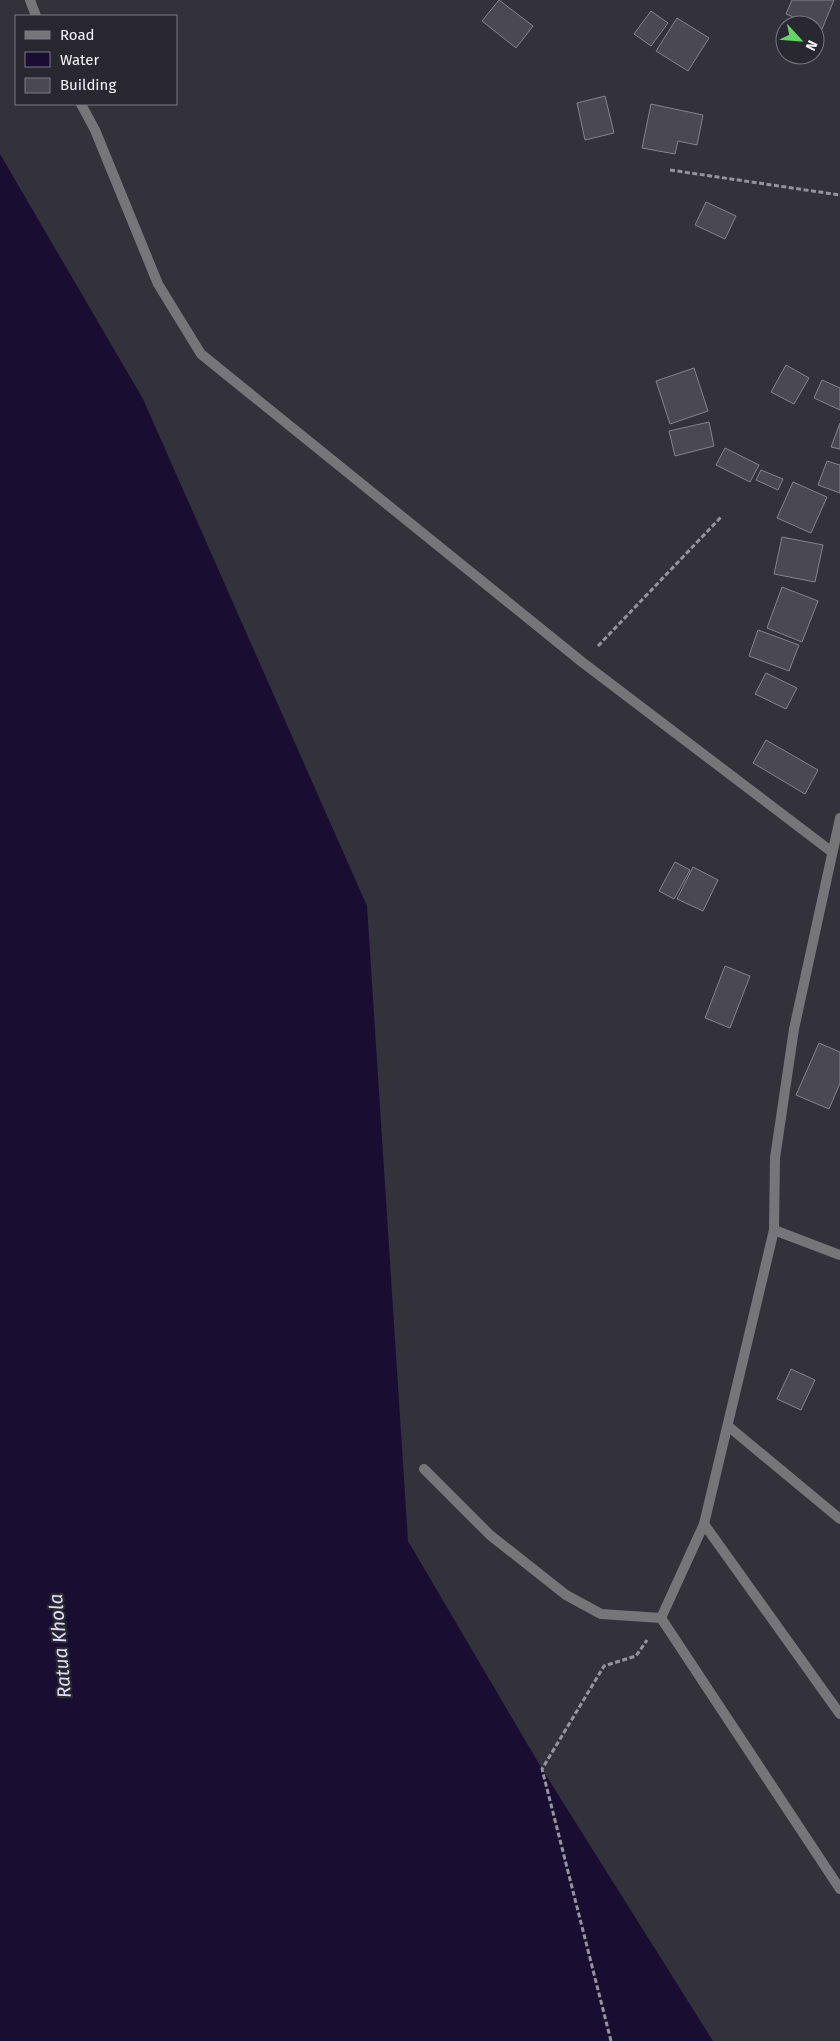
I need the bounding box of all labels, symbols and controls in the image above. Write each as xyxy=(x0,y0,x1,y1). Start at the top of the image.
legend xyxy=(15,15,178,105)
north arrow xyxy=(775,15,825,65)
text: Road xyxy=(60,26,95,44)
text: N xyxy=(802,38,821,53)
text: Water xyxy=(60,51,99,69)
text: Building xyxy=(60,76,116,94)
water label: Ratua Khola xyxy=(44,1593,76,1699)

